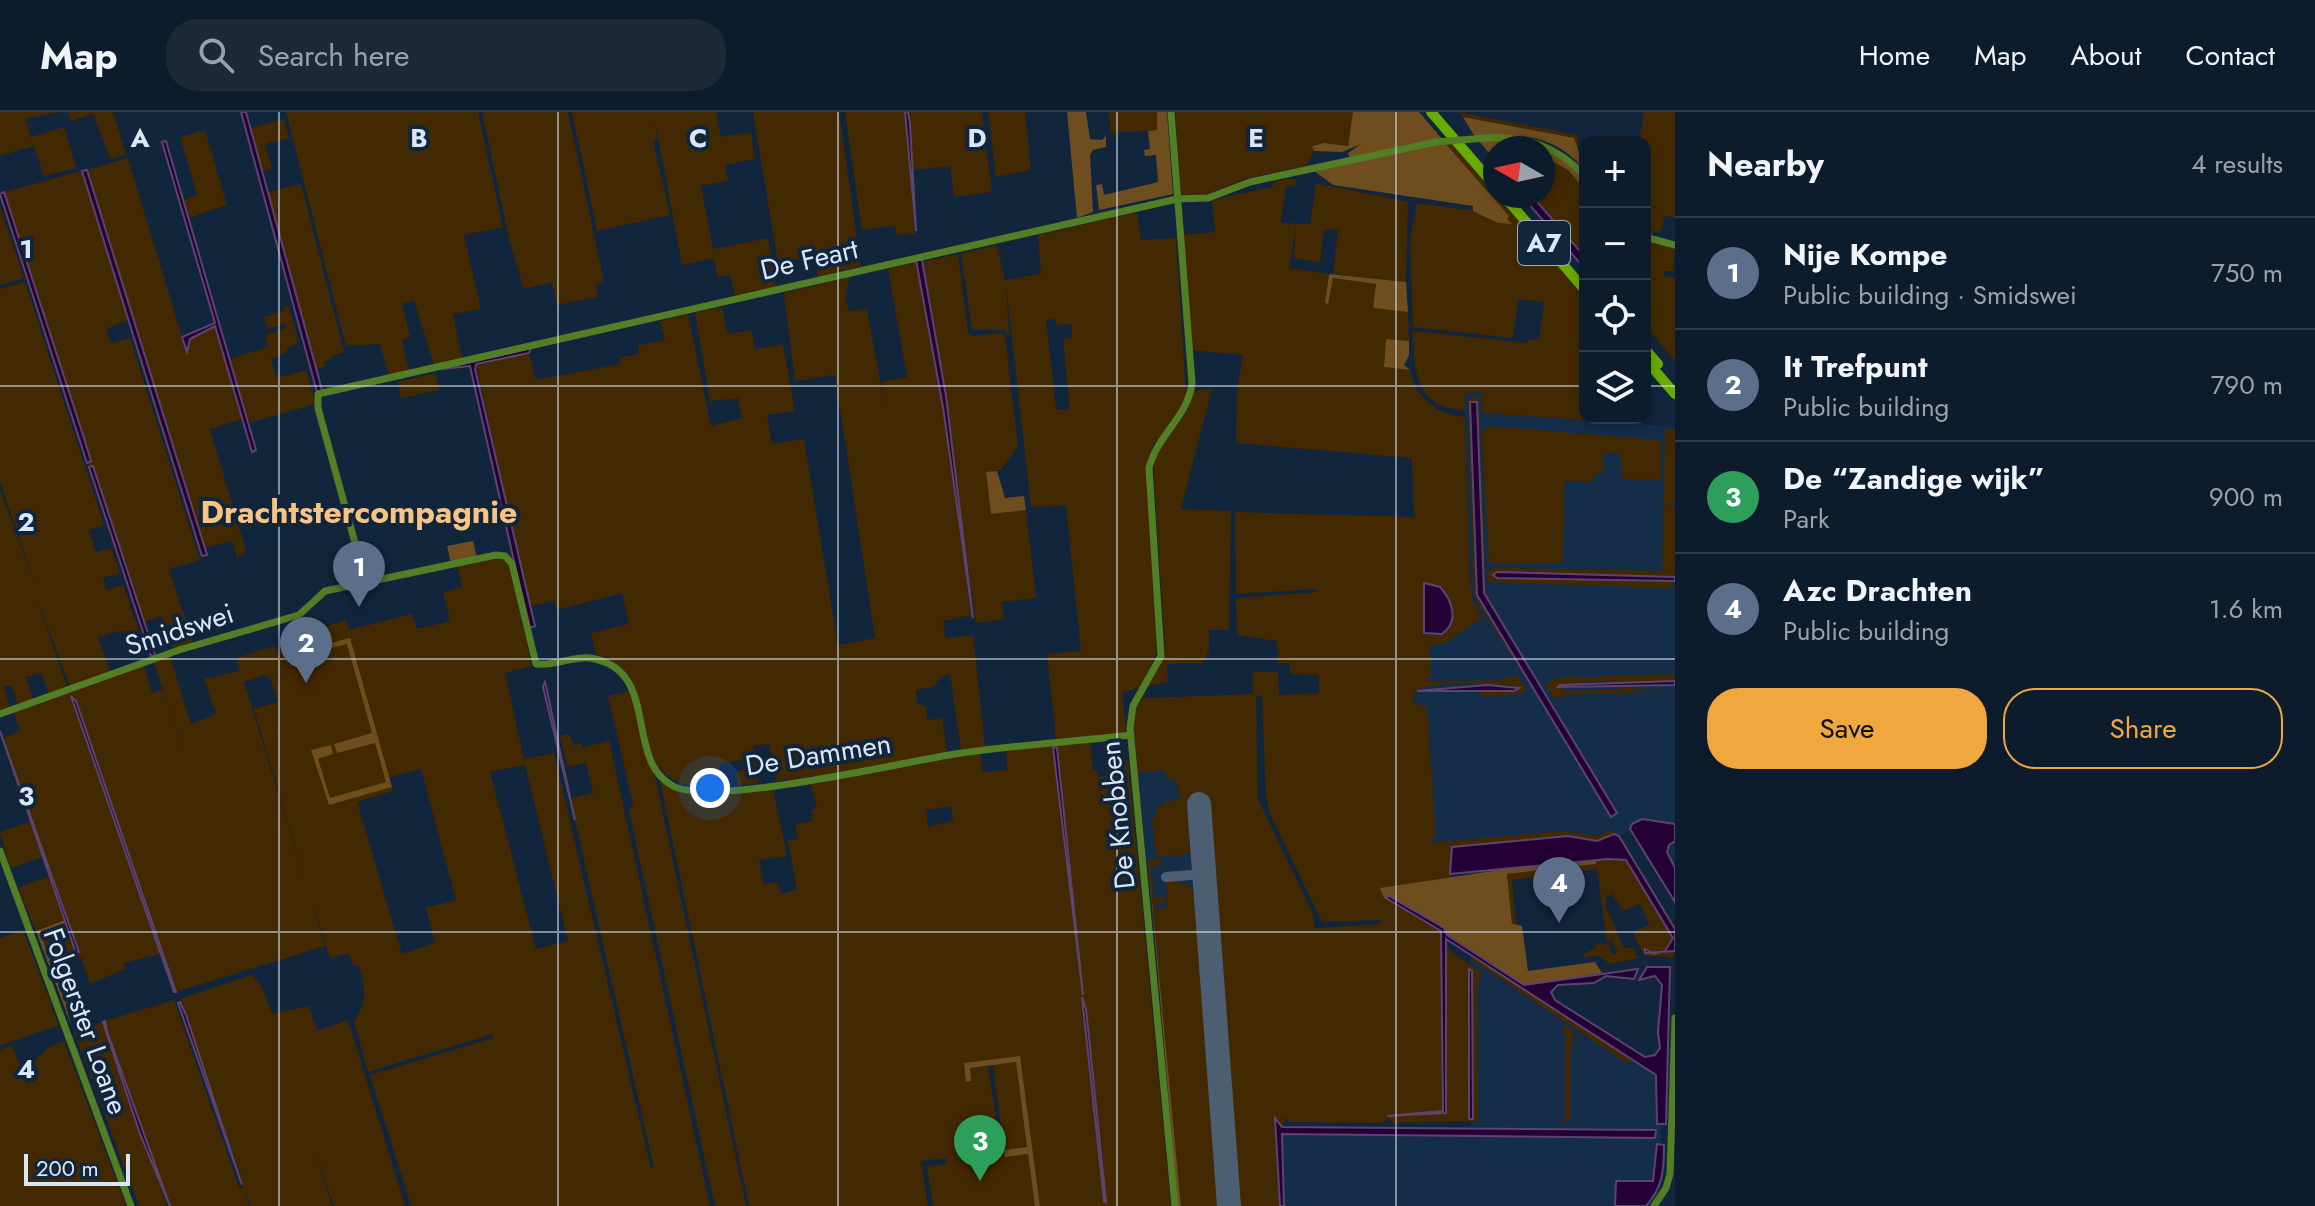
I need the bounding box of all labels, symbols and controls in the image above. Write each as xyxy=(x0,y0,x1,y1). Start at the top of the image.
search box xyxy=(166,19,726,91)
text: Map xyxy=(40,28,118,83)
icon: search xyxy=(194,33,238,77)
text: Search here xyxy=(258,34,410,77)
text: Home xyxy=(1859,35,1930,76)
text: Map xyxy=(1974,35,2026,76)
text: About xyxy=(2070,35,2142,76)
text: Contact xyxy=(2186,35,2275,76)
text: A xyxy=(129,119,150,157)
text: B xyxy=(410,119,428,157)
text: C xyxy=(689,119,707,157)
text: D xyxy=(967,119,987,157)
text: E xyxy=(1248,119,1264,157)
north arrow xyxy=(1483,136,1555,208)
map controls xyxy=(1579,136,1651,424)
button: + xyxy=(1579,136,1651,208)
text: Nearby xyxy=(1707,140,1824,189)
text: 4 results xyxy=(2191,145,2283,183)
button: − xyxy=(1579,208,1651,280)
road number: A7 xyxy=(1518,221,1570,265)
street label: De Feart xyxy=(756,228,862,291)
text: 1 xyxy=(19,230,33,268)
text: Nije Kompe xyxy=(1783,233,1948,276)
text: 1 xyxy=(1726,254,1740,292)
text: 750 m xyxy=(2211,254,2283,292)
text: Public building · Smidswei xyxy=(1783,276,2077,314)
button: locate xyxy=(1579,280,1651,352)
text: It Trefpunt xyxy=(1783,345,1928,388)
button: layers xyxy=(1579,352,1651,424)
text: 2 xyxy=(1724,366,1742,404)
text: 790 m xyxy=(2211,366,2283,404)
text: Public building xyxy=(1783,388,1949,426)
text: De “Zandige wijk” xyxy=(1783,457,2045,500)
text: 3 xyxy=(1725,478,1741,516)
text: 900 m xyxy=(2209,478,2283,516)
district label: Drachtstercompagnie xyxy=(201,489,517,535)
text: Park xyxy=(1783,500,1829,538)
text: 2 xyxy=(17,503,35,541)
pin: 1 xyxy=(333,541,385,607)
text: Azc Drachten xyxy=(1783,569,1972,612)
text: 4 xyxy=(1724,590,1742,628)
text: 1.6 km xyxy=(2209,590,2283,628)
street label: Smidswei xyxy=(120,593,239,666)
text: Public building xyxy=(1783,612,1949,650)
pin: 2 xyxy=(280,617,332,683)
button: Save xyxy=(1707,688,1987,769)
button: Share xyxy=(2003,688,2283,769)
street label: De Dammen xyxy=(742,723,894,786)
street label: De Knobben xyxy=(1089,739,1146,891)
your location xyxy=(690,768,730,808)
text: 3 xyxy=(18,777,34,815)
pin: 4 xyxy=(1533,857,1585,923)
street label: Folgerster Loane xyxy=(33,922,138,1120)
text: 4 xyxy=(17,1050,35,1088)
pin: 3 xyxy=(954,1115,1006,1181)
scale bar xyxy=(24,1150,130,1186)
text: 200 m xyxy=(36,1152,99,1184)

